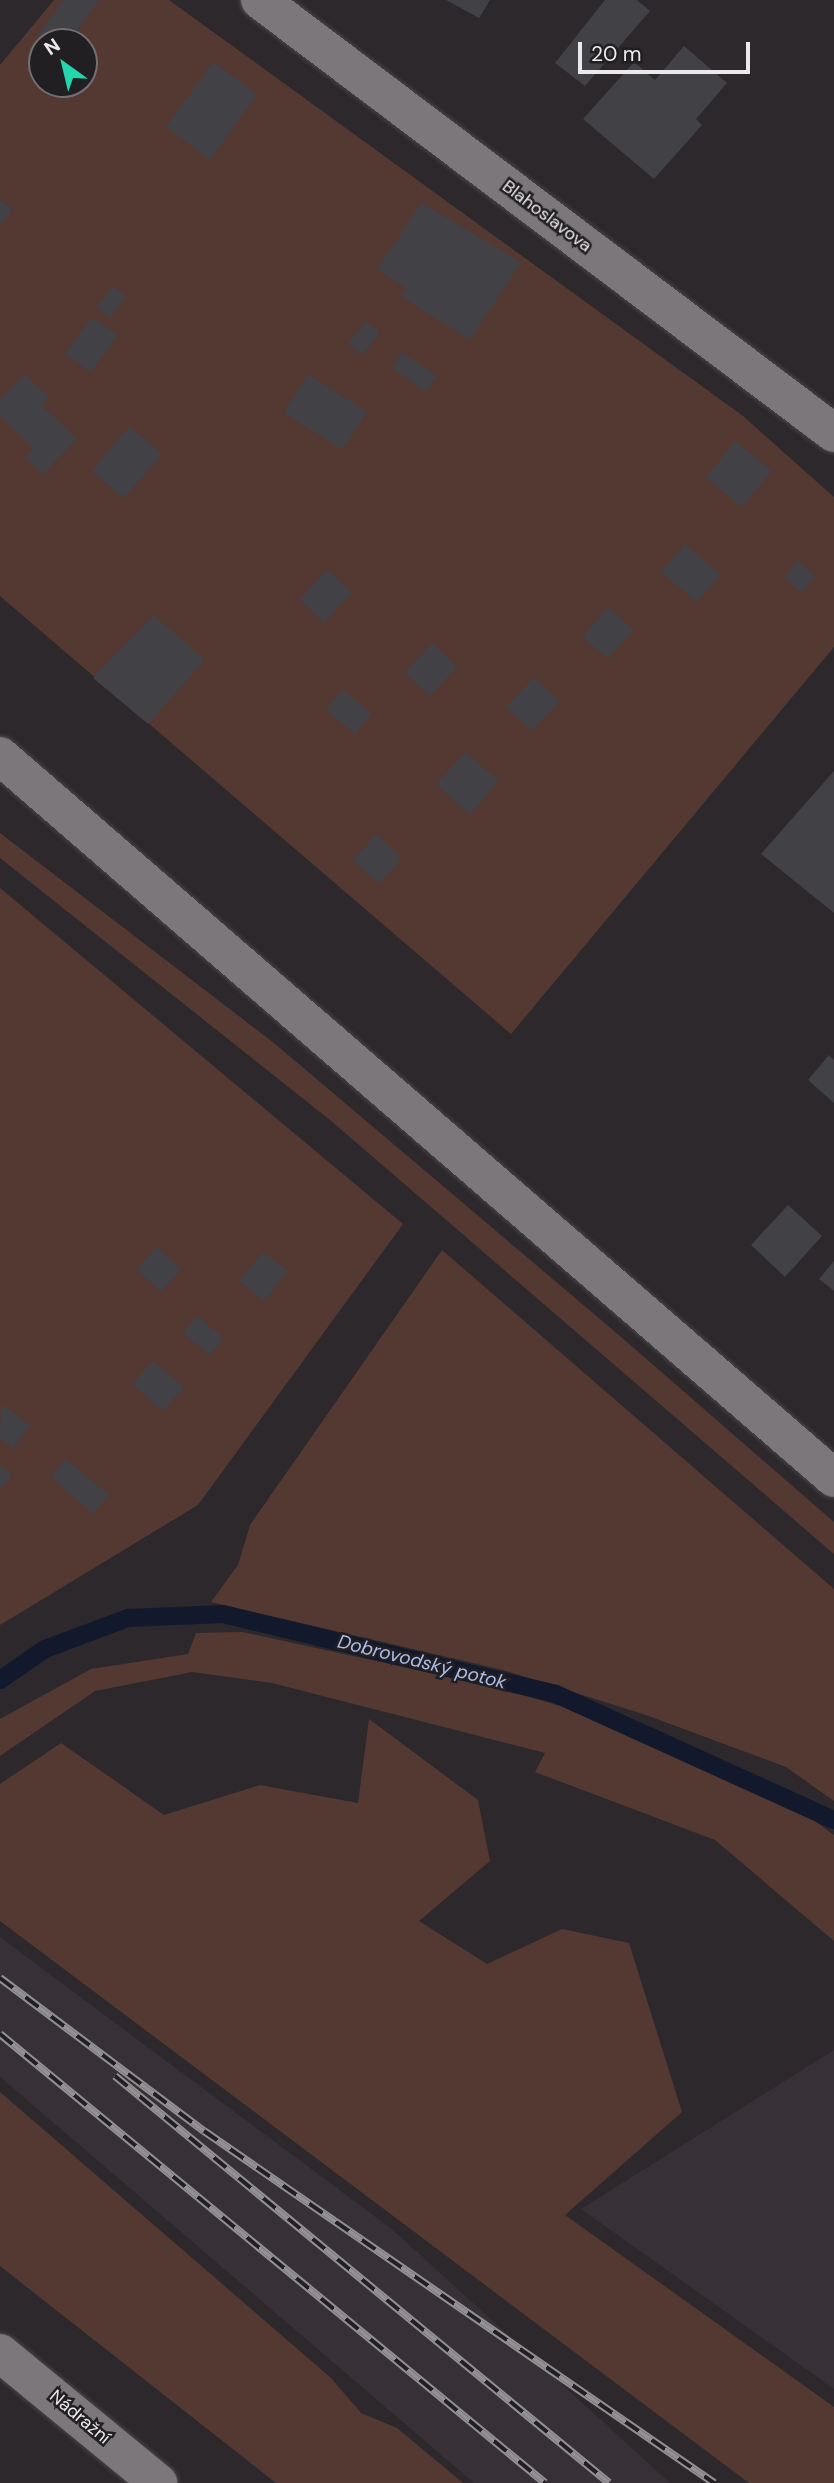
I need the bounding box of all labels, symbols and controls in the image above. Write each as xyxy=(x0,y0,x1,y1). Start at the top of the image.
north arrow xyxy=(28,28,98,98)
scale bar xyxy=(582,28,754,72)
text: N xyxy=(39,33,65,61)
text: 20 m xyxy=(591,40,642,68)
street label: Blahoslavova xyxy=(498,175,596,257)
water label: Dobrovodský potok xyxy=(335,1630,509,1694)
street label: Nádražní xyxy=(45,2385,115,2449)

